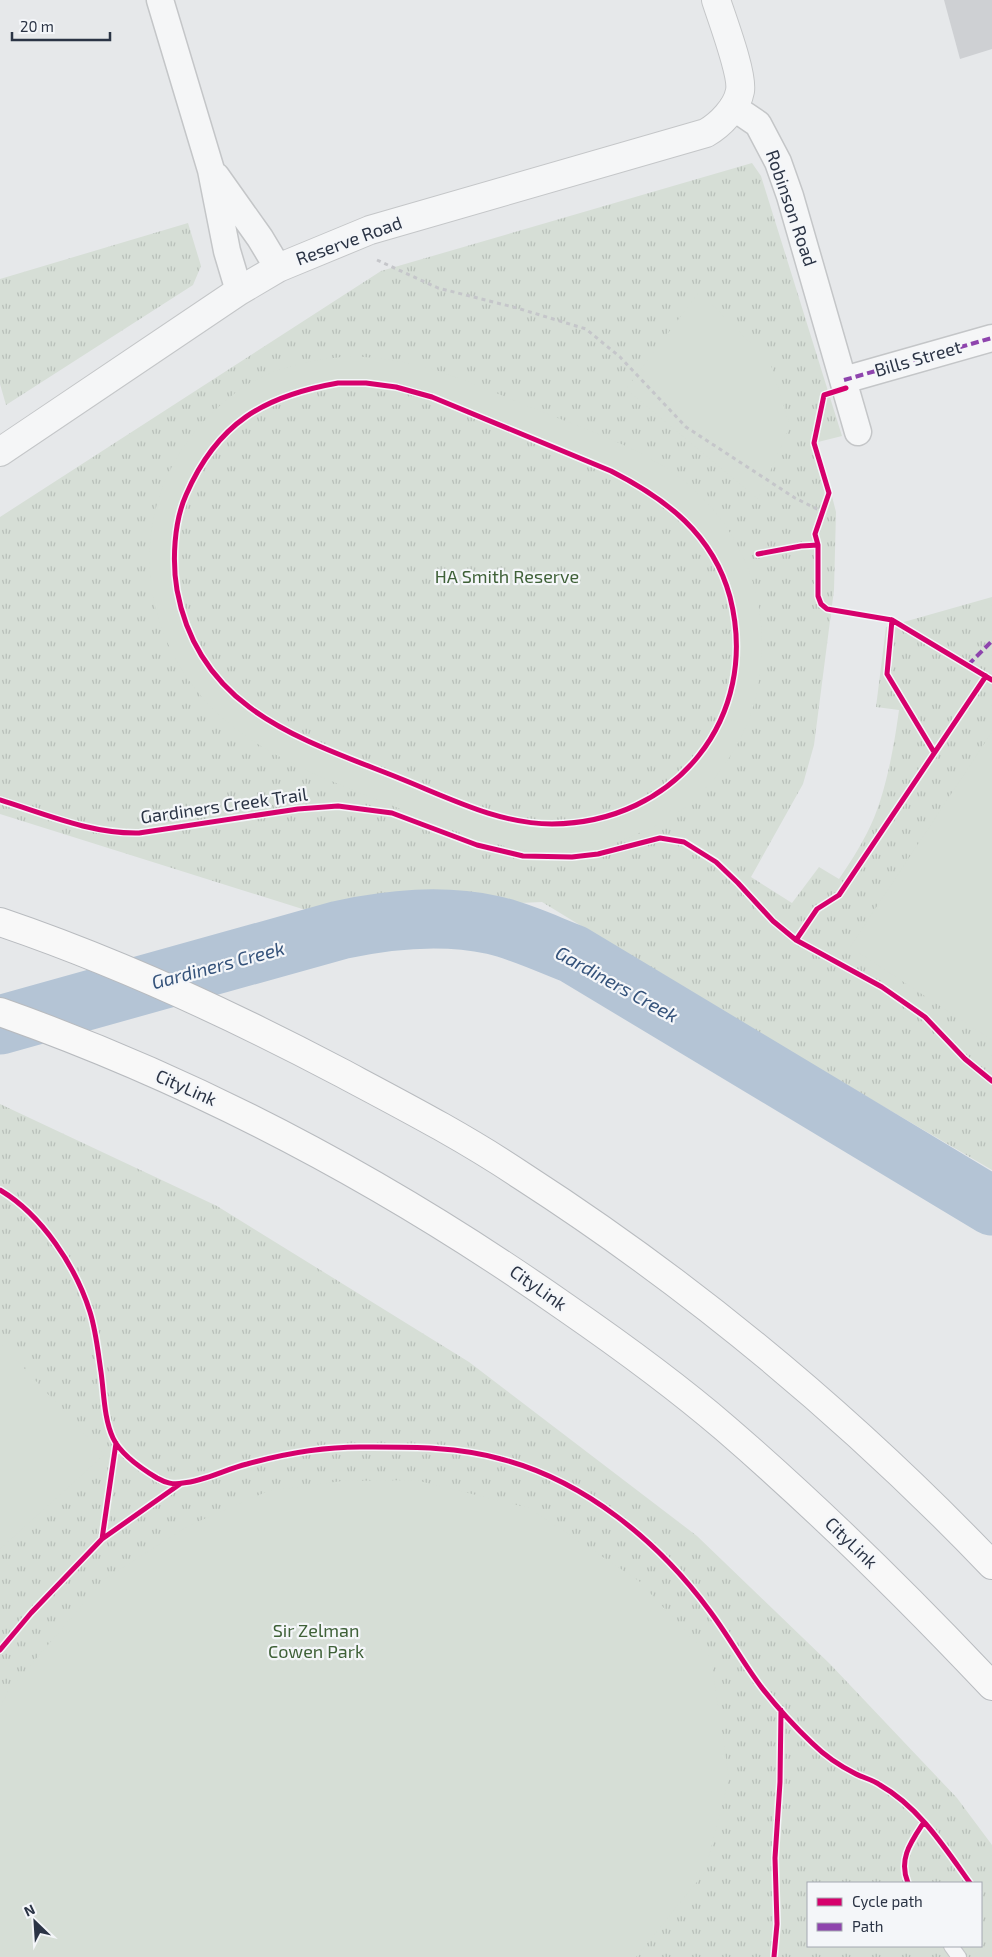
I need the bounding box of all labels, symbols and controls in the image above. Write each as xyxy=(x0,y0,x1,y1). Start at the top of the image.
scale bar xyxy=(12,10,110,42)
text: 20 m xyxy=(20,17,54,35)
street label: Robinson Road xyxy=(762,147,822,269)
street label: Reserve Road xyxy=(293,211,405,269)
street label: Bills Street xyxy=(872,335,964,381)
park label: HA Smith Reserve xyxy=(435,565,579,587)
street label: Gardiners Creek Trail xyxy=(139,782,309,828)
water label: Gardiners Creek xyxy=(149,936,287,993)
water label: Gardiners Creek xyxy=(552,940,683,1027)
street label: CityLink xyxy=(152,1064,220,1110)
street label: CityLink xyxy=(506,1260,571,1315)
street label: CityLink xyxy=(821,1512,883,1573)
park label: Sir Zelman Cowen Park xyxy=(268,1619,364,1662)
legend xyxy=(807,1882,982,1947)
text: Cycle path xyxy=(852,1892,923,1910)
north arrow xyxy=(10,1897,60,1947)
text: N xyxy=(21,1900,37,1920)
text: Path xyxy=(852,1917,883,1935)

